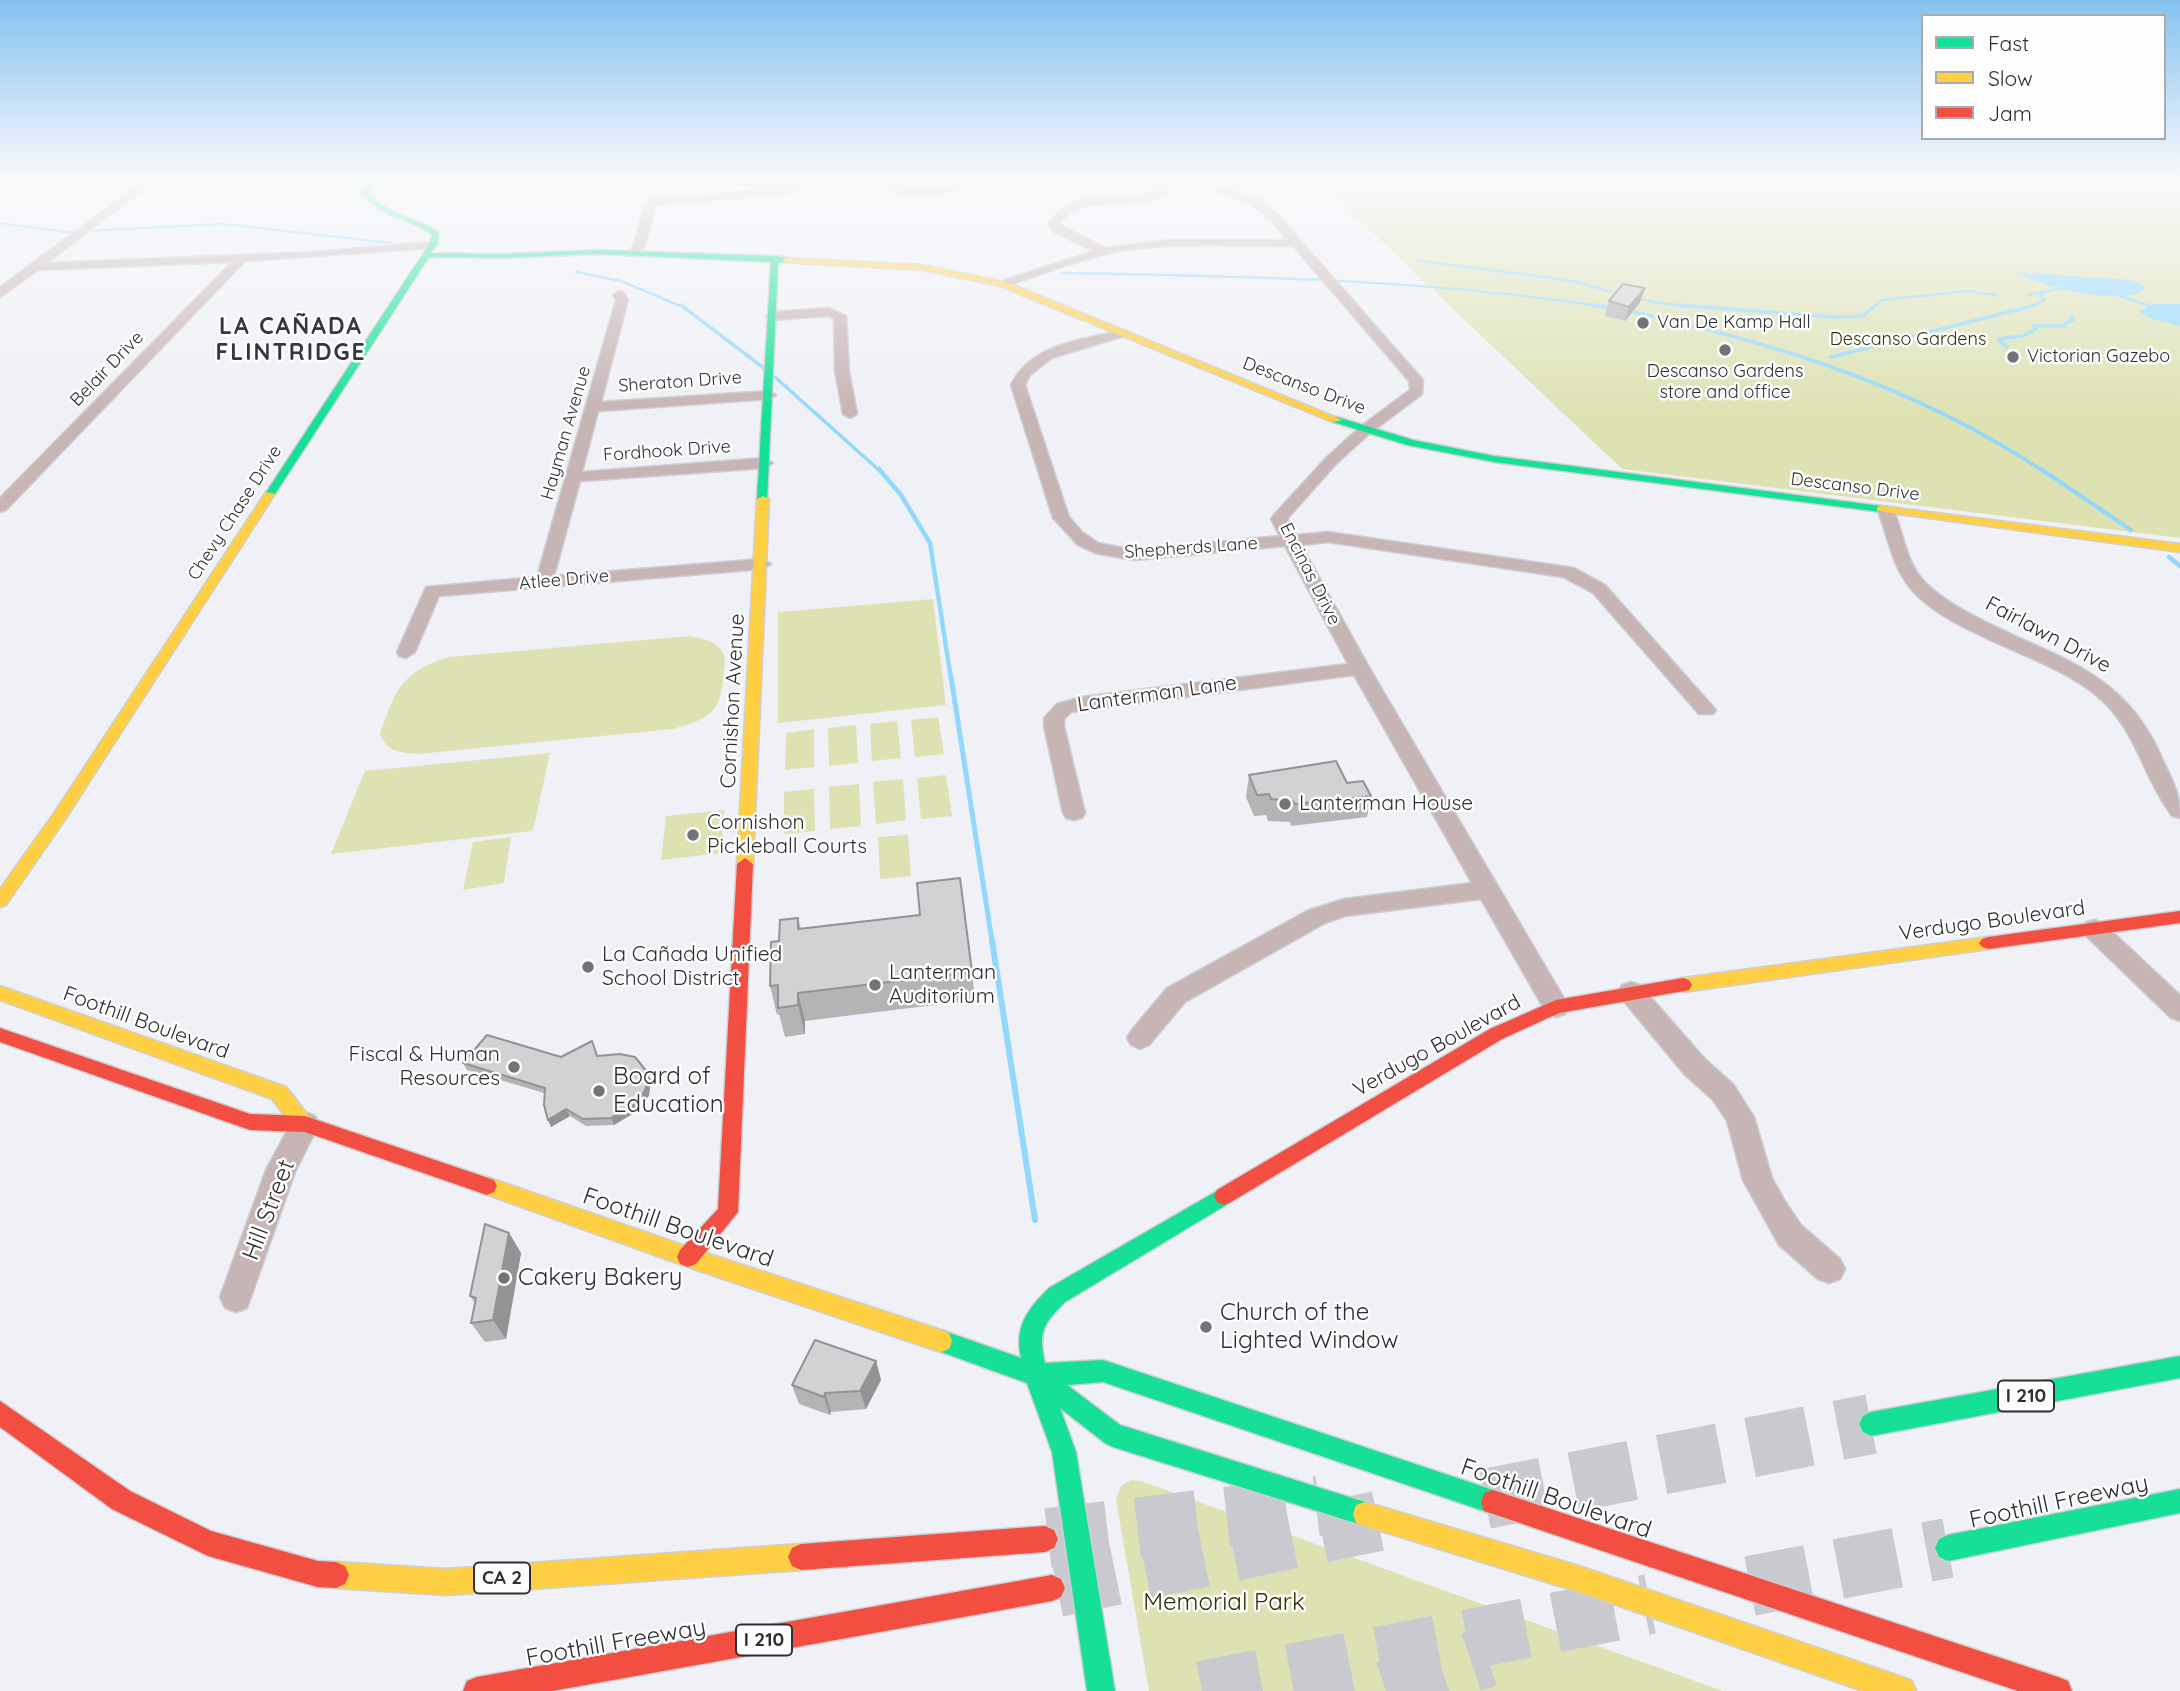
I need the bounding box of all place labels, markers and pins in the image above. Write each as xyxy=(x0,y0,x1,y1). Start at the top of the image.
place label: Van De Kamp Hall xyxy=(1657,312,1811,334)
marker: Van De Kamp Hall xyxy=(1635,315,1651,331)
marker: Descanso Gardens store and office xyxy=(1717,342,1733,358)
place label: Victorian Gazebo xyxy=(2027,346,2170,368)
marker: Victorian Gazebo xyxy=(2005,349,2021,365)
place label: Descanso Gardens store and office xyxy=(1647,361,1803,404)
place label: Lanterman House xyxy=(1299,791,1473,817)
marker: Lanterman House xyxy=(1277,796,1293,812)
place label: Cornishon Pickleball Courts xyxy=(707,810,867,860)
marker: Cornishon Pickleball Courts xyxy=(685,827,701,843)
place label: La Cañada Unified School District xyxy=(602,942,782,992)
marker: La Cañada Unified School District xyxy=(580,959,596,975)
place label: Lanterman Auditorium xyxy=(889,960,996,1010)
marker: Lanterman Auditorium xyxy=(867,977,883,993)
place label: Fiscal & Human Resources xyxy=(349,1042,500,1092)
marker: Fiscal & Human Resources xyxy=(506,1059,522,1075)
place label: Board of Education xyxy=(613,1063,724,1119)
marker: Board of Education xyxy=(591,1083,607,1099)
place label: Cakery Bakery xyxy=(518,1264,682,1292)
marker: Cakery Bakery xyxy=(496,1270,512,1286)
place label: Church of the Lighted Window xyxy=(1220,1299,1398,1355)
marker: Church of the Lighted Window xyxy=(1198,1319,1214,1335)

